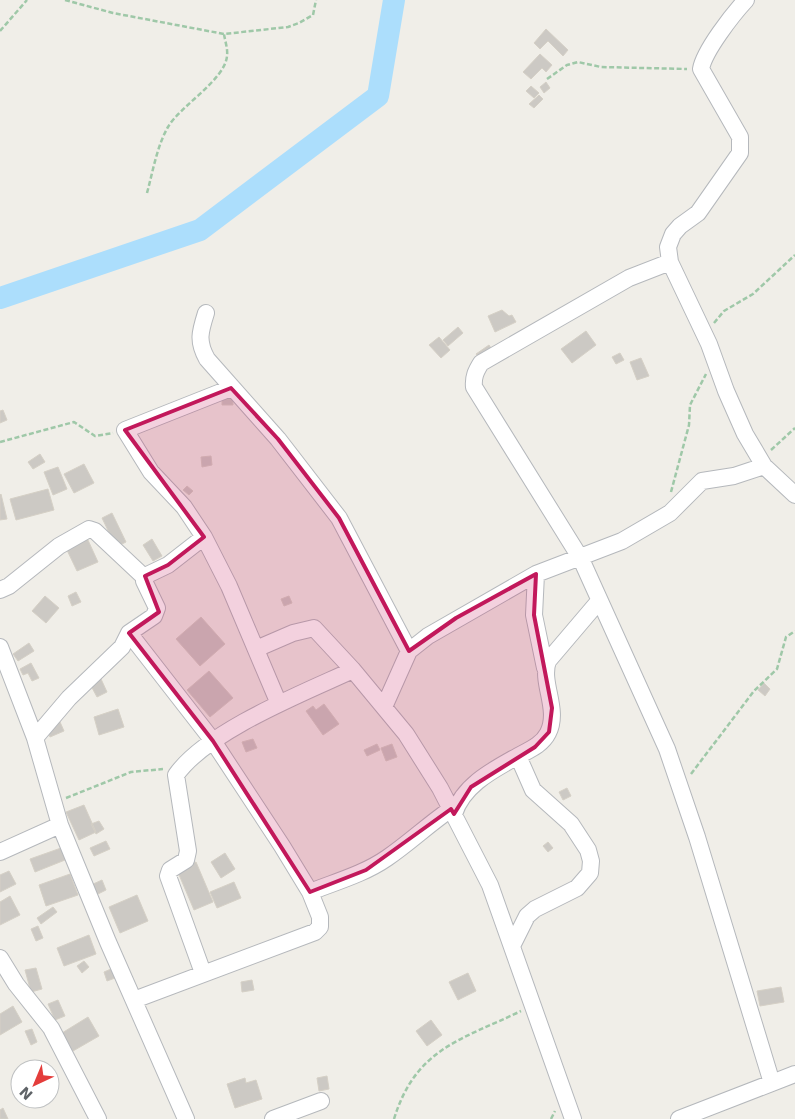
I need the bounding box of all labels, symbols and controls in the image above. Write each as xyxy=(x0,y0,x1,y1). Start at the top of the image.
north arrow xyxy=(10,1059,60,1109)
text: N xyxy=(16,1084,36,1103)

